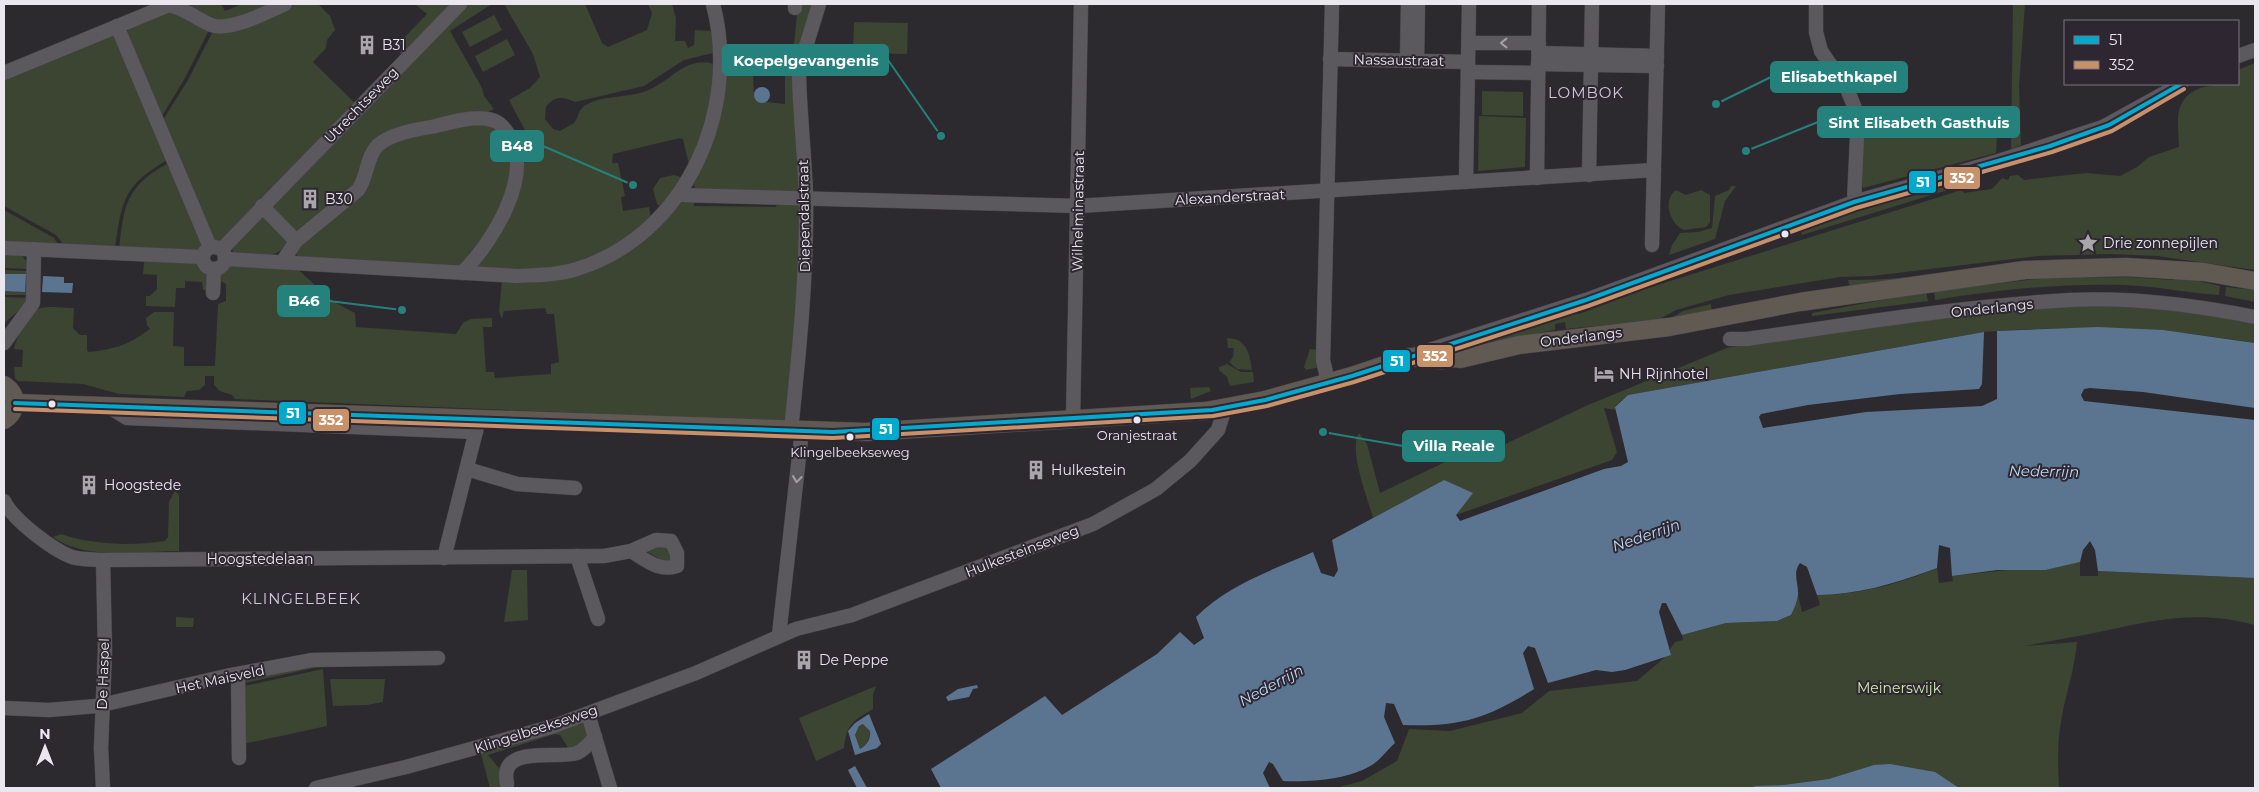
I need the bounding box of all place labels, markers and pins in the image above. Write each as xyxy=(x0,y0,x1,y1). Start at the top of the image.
building icon: B31 xyxy=(356,34,378,56)
place label: B31 xyxy=(382,36,406,54)
callout: Koepelgevangenis xyxy=(723,45,888,75)
callout: Elisabethkapel xyxy=(1771,62,1907,92)
callout: Sint Elisabeth Gasthuis xyxy=(1818,107,2019,137)
callout: B48 xyxy=(491,131,543,161)
building icon: B30 xyxy=(299,188,321,210)
place label: B30 xyxy=(325,190,353,208)
unlabelled marker xyxy=(1780,229,1790,239)
place icon: Drie zonnepijlen xyxy=(2077,232,2099,254)
place label: Drie zonnepijlen xyxy=(2103,234,2218,252)
callout: B46 xyxy=(278,286,329,316)
hotel icon: NH Rijnhotel xyxy=(1593,363,1615,385)
place label: NH Rijnhotel xyxy=(1619,365,1709,383)
unlabelled marker xyxy=(47,399,57,409)
marker: Oranjestraat xyxy=(1132,415,1142,425)
place label: Oranjestraat xyxy=(1097,427,1177,443)
callout: Villa Reale xyxy=(1403,431,1504,461)
marker: Klingelbeekseweg xyxy=(845,432,855,442)
place label: Klingelbeekseweg xyxy=(790,444,910,460)
building icon: Hulkestein xyxy=(1025,459,1047,481)
place label: Hulkestein xyxy=(1051,461,1126,479)
building icon: Hoogstede xyxy=(78,474,100,496)
place label: Hoogstede xyxy=(104,476,181,494)
building icon: De Peppe xyxy=(793,649,815,671)
place label: De Peppe xyxy=(819,651,888,669)

